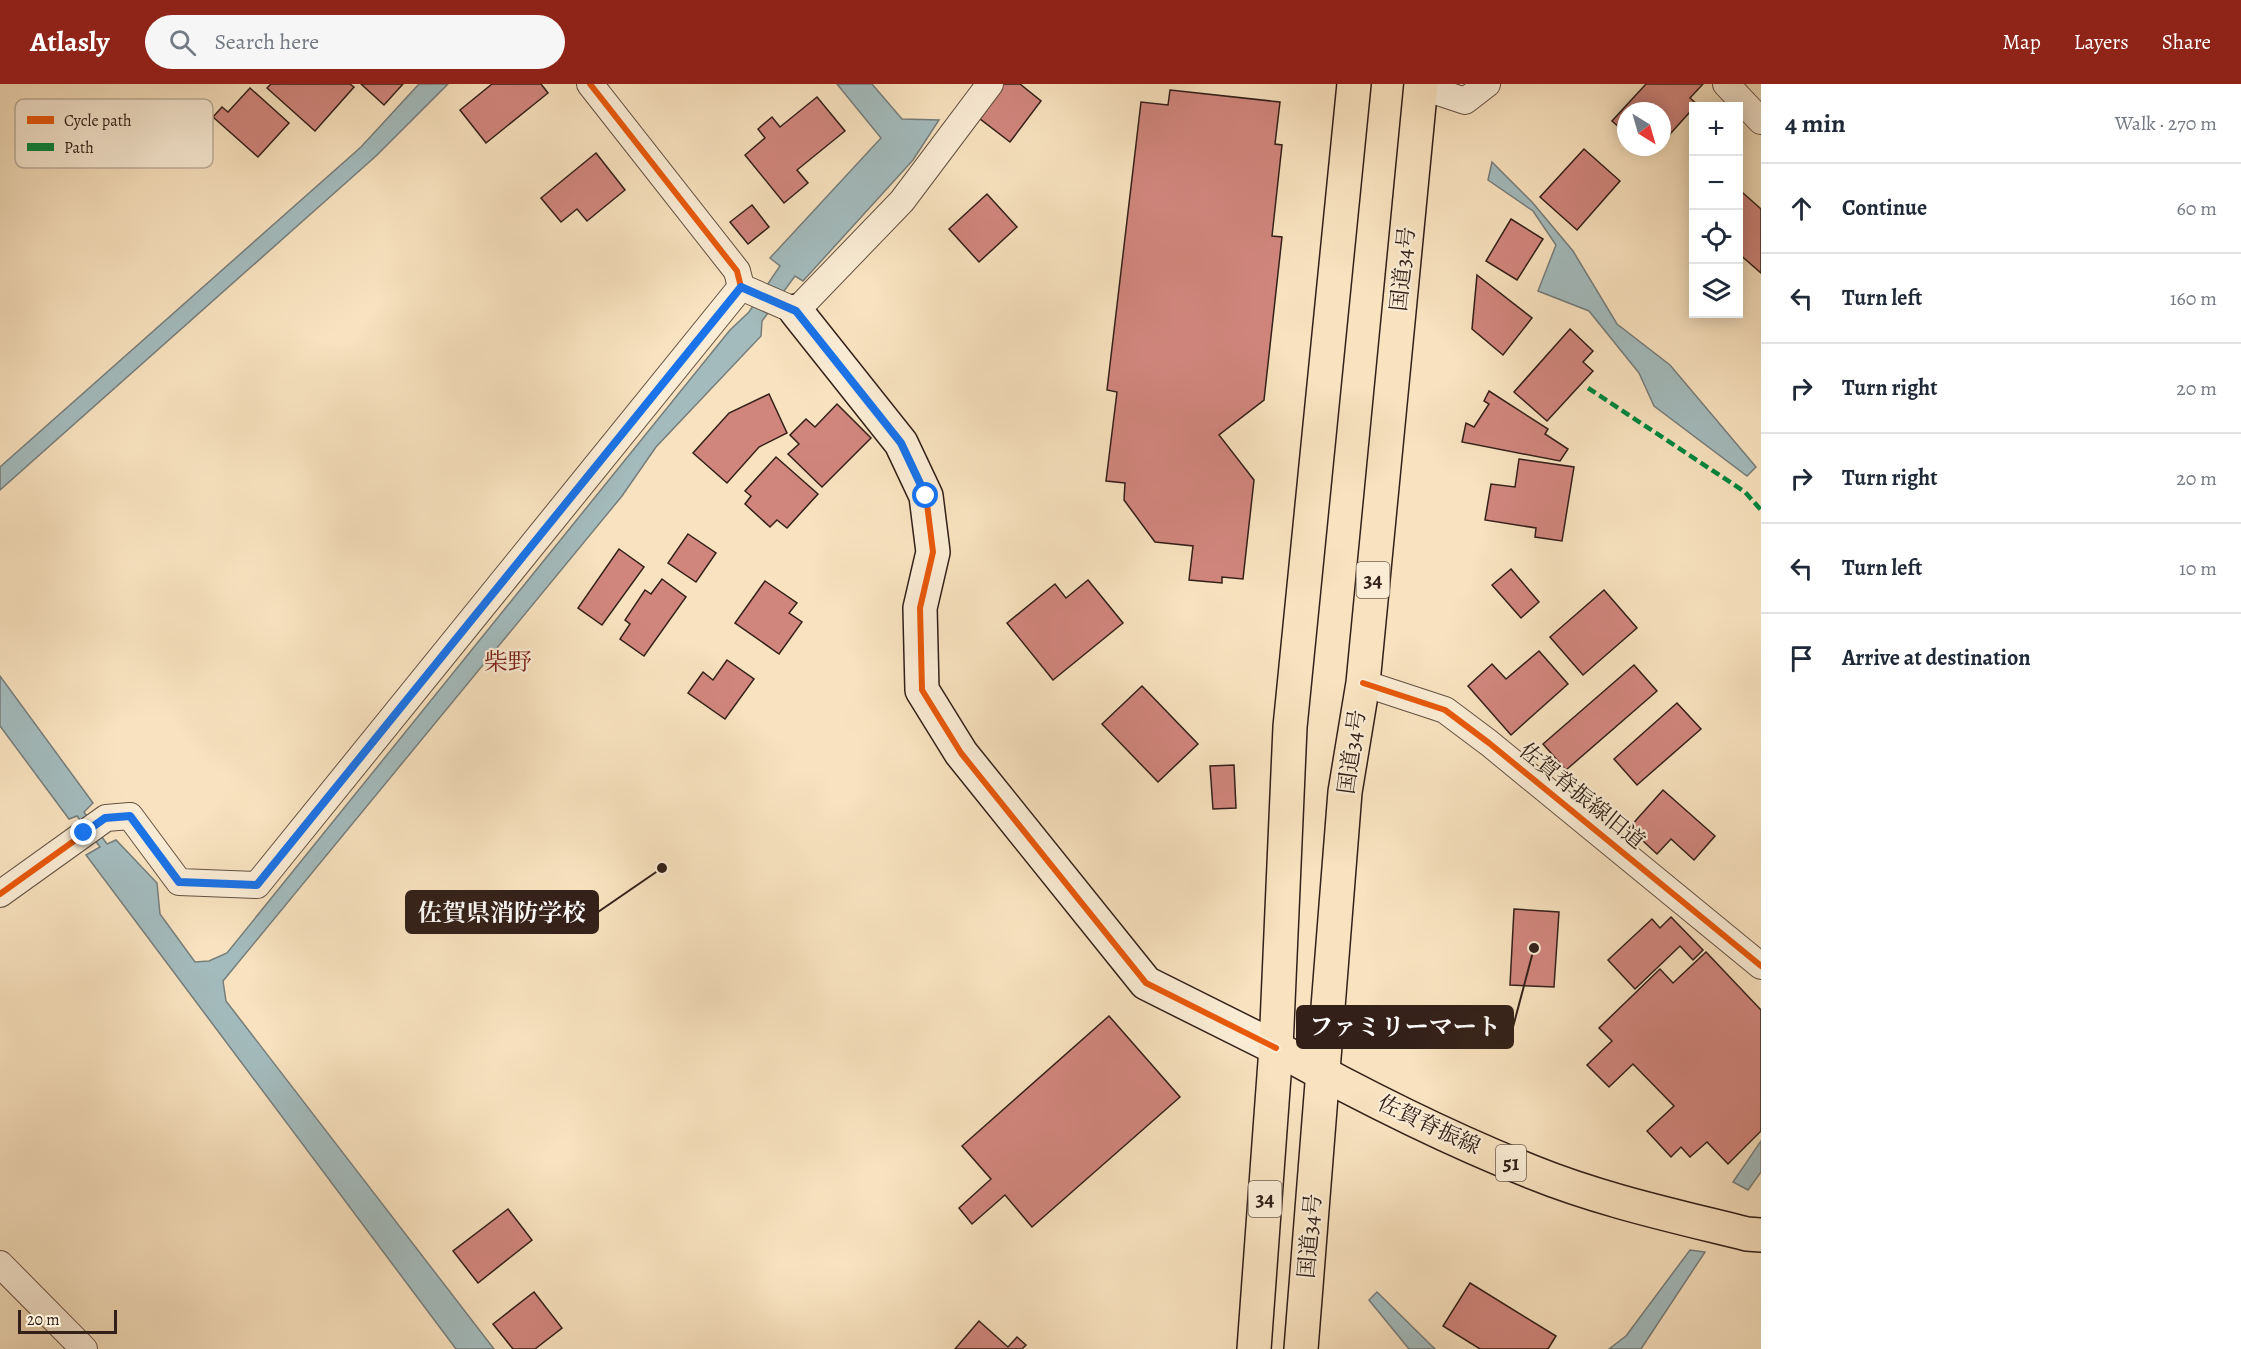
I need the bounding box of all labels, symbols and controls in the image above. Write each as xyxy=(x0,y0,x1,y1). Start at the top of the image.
search box xyxy=(145,15,565,69)
text: Atlasly xyxy=(30,23,109,61)
icon: search xyxy=(166,26,199,59)
text: Search here xyxy=(214,27,319,57)
text: Map xyxy=(2002,28,2041,56)
text: Layers xyxy=(2074,28,2129,56)
text: Share xyxy=(2162,28,2211,56)
legend xyxy=(15,99,213,168)
north arrow xyxy=(1617,102,1671,156)
map controls xyxy=(1689,102,1743,318)
button: + xyxy=(1689,102,1743,156)
text: 4 min xyxy=(1785,106,1846,141)
text: Cycle path xyxy=(64,110,132,132)
text: Walk · 270 m xyxy=(2115,110,2217,137)
text: Path xyxy=(64,137,94,159)
button: − xyxy=(1689,156,1743,210)
icon: ahead xyxy=(1785,192,1818,225)
text: Continue xyxy=(1842,193,1927,223)
text: 60 m xyxy=(2177,195,2217,222)
button: locate xyxy=(1689,210,1743,264)
street label: 国道34号 xyxy=(1384,225,1422,313)
button: layers xyxy=(1689,264,1743,318)
icon: left xyxy=(1785,282,1818,315)
text: Turn left xyxy=(1842,283,1922,313)
text: 160 m xyxy=(2170,285,2217,312)
icon: right xyxy=(1785,372,1818,405)
text: Turn right xyxy=(1842,373,1938,403)
text: 20 m xyxy=(2176,375,2217,402)
icon: right xyxy=(1785,462,1818,495)
text: Turn right xyxy=(1842,463,1938,493)
text: 20 m xyxy=(2176,465,2217,492)
route start xyxy=(912,482,938,508)
icon: left xyxy=(1785,552,1818,585)
text: Turn left xyxy=(1842,553,1922,583)
text: 10 m xyxy=(2179,555,2217,582)
road number: 34 xyxy=(1356,562,1390,598)
icon: arrive xyxy=(1785,642,1818,675)
text: Arrive at destination xyxy=(1842,643,2031,673)
district label: 柴野 xyxy=(484,646,532,678)
street label: 国道34号 xyxy=(1331,708,1373,796)
street label: 佐賀脊振線旧道 xyxy=(1513,736,1651,856)
route end xyxy=(70,819,96,845)
callout: 佐賀県消防学校 xyxy=(406,891,598,933)
text: 佐賀県消防学校 xyxy=(418,897,586,929)
callout: ファミリーマート xyxy=(1297,1006,1513,1048)
text: ファミリーマート xyxy=(1309,1011,1501,1043)
street label: 佐賀脊振線 xyxy=(1373,1088,1485,1162)
road number: 51 xyxy=(1496,1145,1526,1181)
road number: 34 xyxy=(1248,1181,1282,1217)
street label: 国道34号 xyxy=(1291,1192,1329,1280)
scale bar xyxy=(18,1307,117,1334)
text: 20 m xyxy=(27,1309,60,1331)

